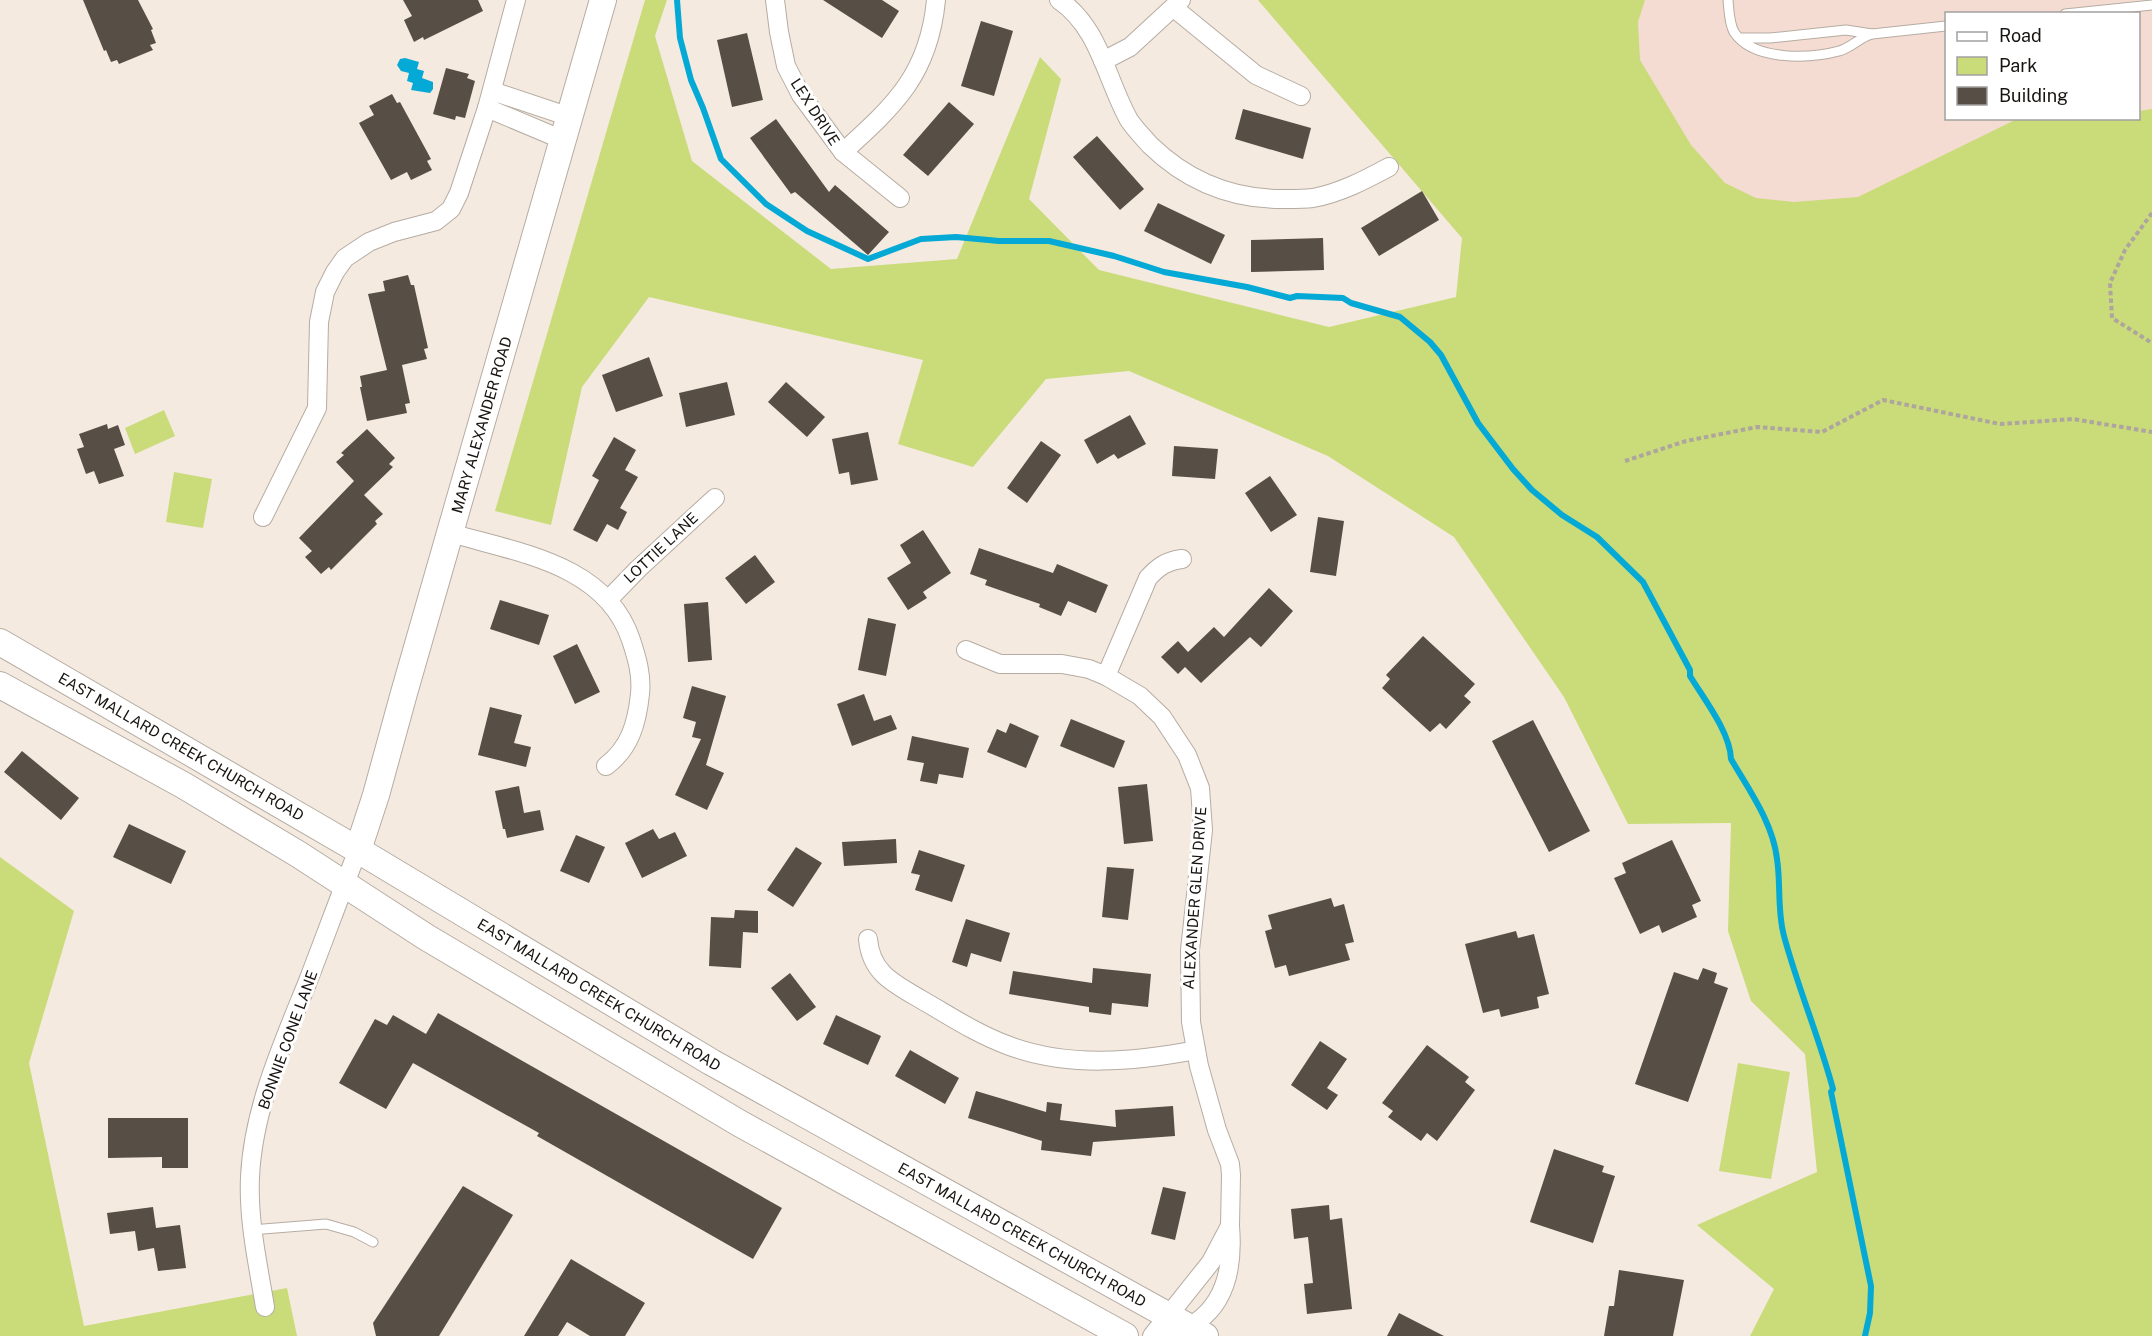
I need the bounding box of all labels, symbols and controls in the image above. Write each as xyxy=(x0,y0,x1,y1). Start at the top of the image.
legend xyxy=(1945,12,2140,120)
text: Road xyxy=(1999,25,2042,46)
text: Park xyxy=(1999,55,2037,76)
street label: LEX DRIVE xyxy=(787,75,843,148)
text: Building xyxy=(1999,85,2068,106)
street label: MARY ALEXANDER ROAD xyxy=(448,335,515,515)
street label: LOTTIE LANE xyxy=(620,509,701,586)
street label: EAST MALLARD CREEK CHURCH ROAD xyxy=(55,669,307,824)
street label: ALEXANDER GLEN DRIVE xyxy=(1180,806,1209,990)
street label: EAST MALLARD CREEK CHURCH ROAD xyxy=(475,915,724,1074)
street label: BONNIE CONE LANE xyxy=(254,968,321,1112)
street label: EAST MALLARD CREEK CHURCH ROAD xyxy=(895,1159,1149,1310)

